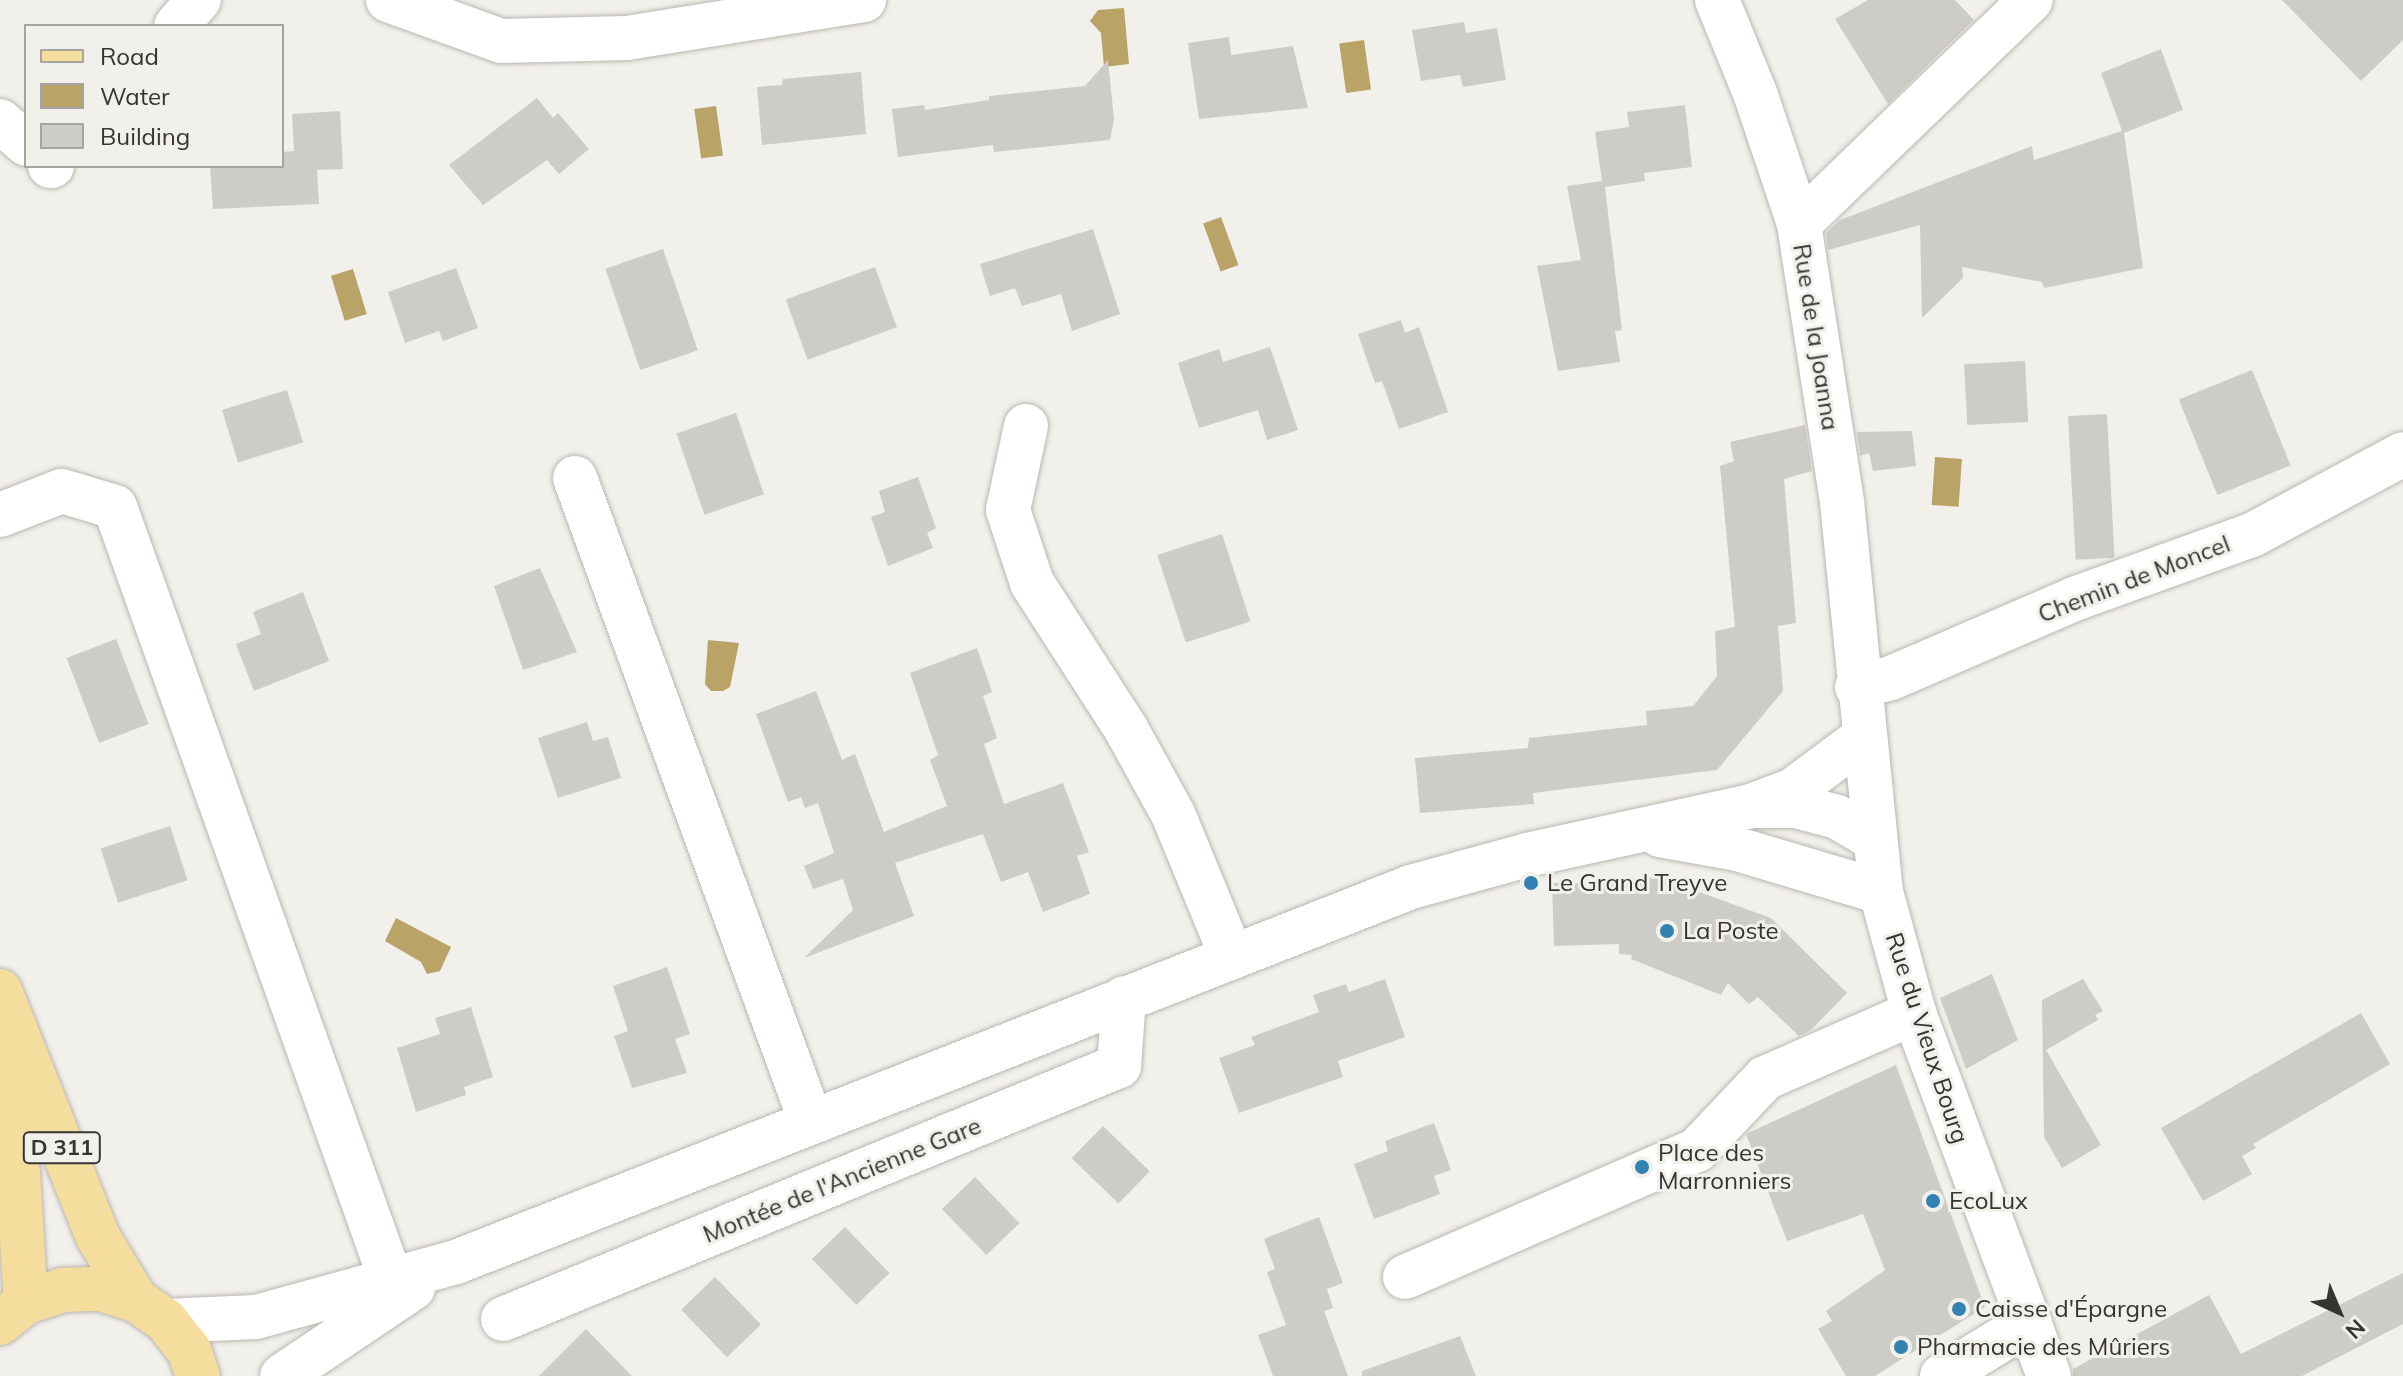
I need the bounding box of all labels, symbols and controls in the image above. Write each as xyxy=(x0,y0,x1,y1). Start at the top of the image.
legend xyxy=(24,24,284,168)
text: Road xyxy=(100,41,159,71)
text: Water xyxy=(100,81,170,111)
text: Building xyxy=(100,121,190,151)
street label: Rue de la Joanna xyxy=(1787,242,1845,432)
street label: Chemin de Moncel xyxy=(2034,529,2234,629)
place label: Le Grand Treyve xyxy=(1547,869,1727,897)
marker: Le Grand Treyve xyxy=(1522,874,1540,892)
place label: La Poste xyxy=(1683,917,1779,945)
marker: La Poste xyxy=(1658,922,1676,940)
street label: Rue du Vieux Bourg xyxy=(1879,929,1975,1147)
street label: Montée de l'Ancienne Gare xyxy=(699,1111,985,1249)
road number: D 311 xyxy=(22,1130,102,1166)
place label: Place des Marronniers xyxy=(1658,1139,1791,1195)
marker: Place des Marronniers xyxy=(1633,1158,1651,1176)
place label: EcoLux xyxy=(1949,1187,2028,1215)
marker: EcoLux xyxy=(1924,1192,1942,1210)
north arrow xyxy=(2299,1272,2379,1352)
place label: Caisse d'Épargne xyxy=(1975,1295,2167,1323)
marker: Caisse d'Épargne xyxy=(1950,1300,1968,1318)
text: N xyxy=(2340,1313,2371,1345)
place label: Pharmacie des Mûriers xyxy=(1917,1333,2170,1361)
marker: Pharmacie des Mûriers xyxy=(1892,1338,1910,1356)

